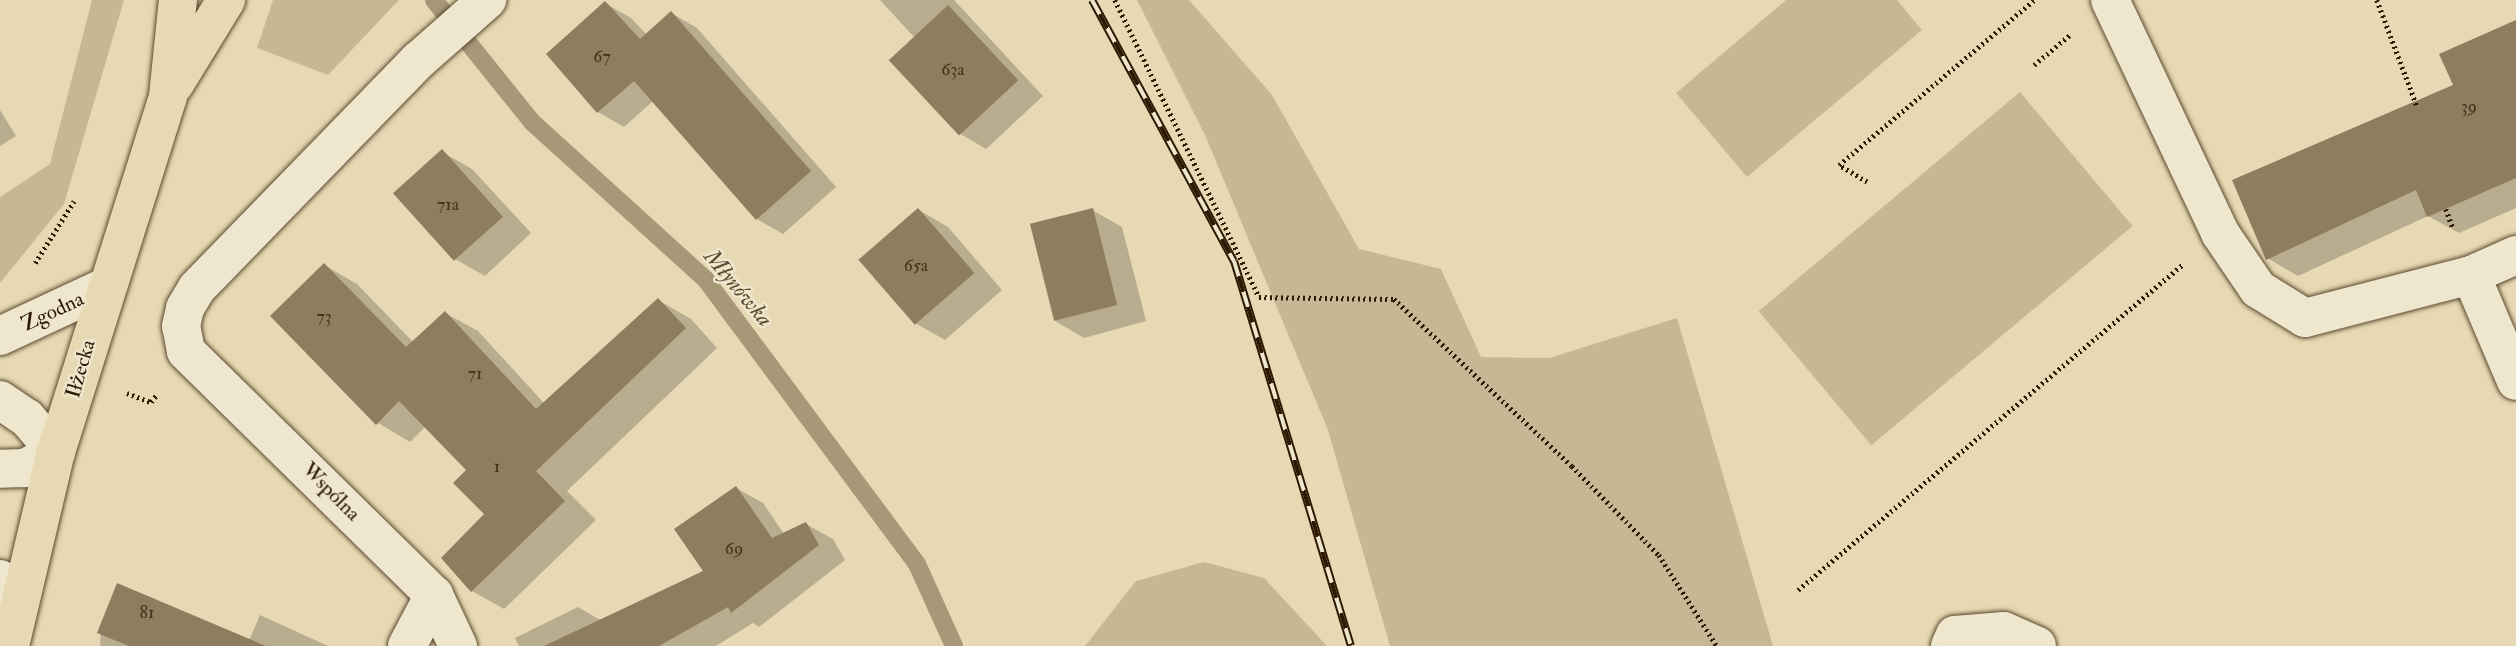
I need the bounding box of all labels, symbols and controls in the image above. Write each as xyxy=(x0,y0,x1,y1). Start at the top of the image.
house number: 67 xyxy=(593,46,611,68)
house number: 63a xyxy=(941,59,965,81)
house number: 39 xyxy=(2461,96,2477,118)
house number: 71a xyxy=(437,194,459,216)
water label: Młynówka xyxy=(698,244,778,332)
house number: 65a xyxy=(904,255,928,277)
street label: Zgodna xyxy=(18,287,88,337)
house number: 73 xyxy=(316,306,332,328)
street label: Iłżecka xyxy=(61,337,101,401)
house number: 71 xyxy=(468,363,482,385)
house number: 1 xyxy=(494,456,500,478)
street label: Wspólna xyxy=(296,457,366,527)
house number: 69 xyxy=(725,538,743,560)
house number: 81 xyxy=(140,602,154,624)

